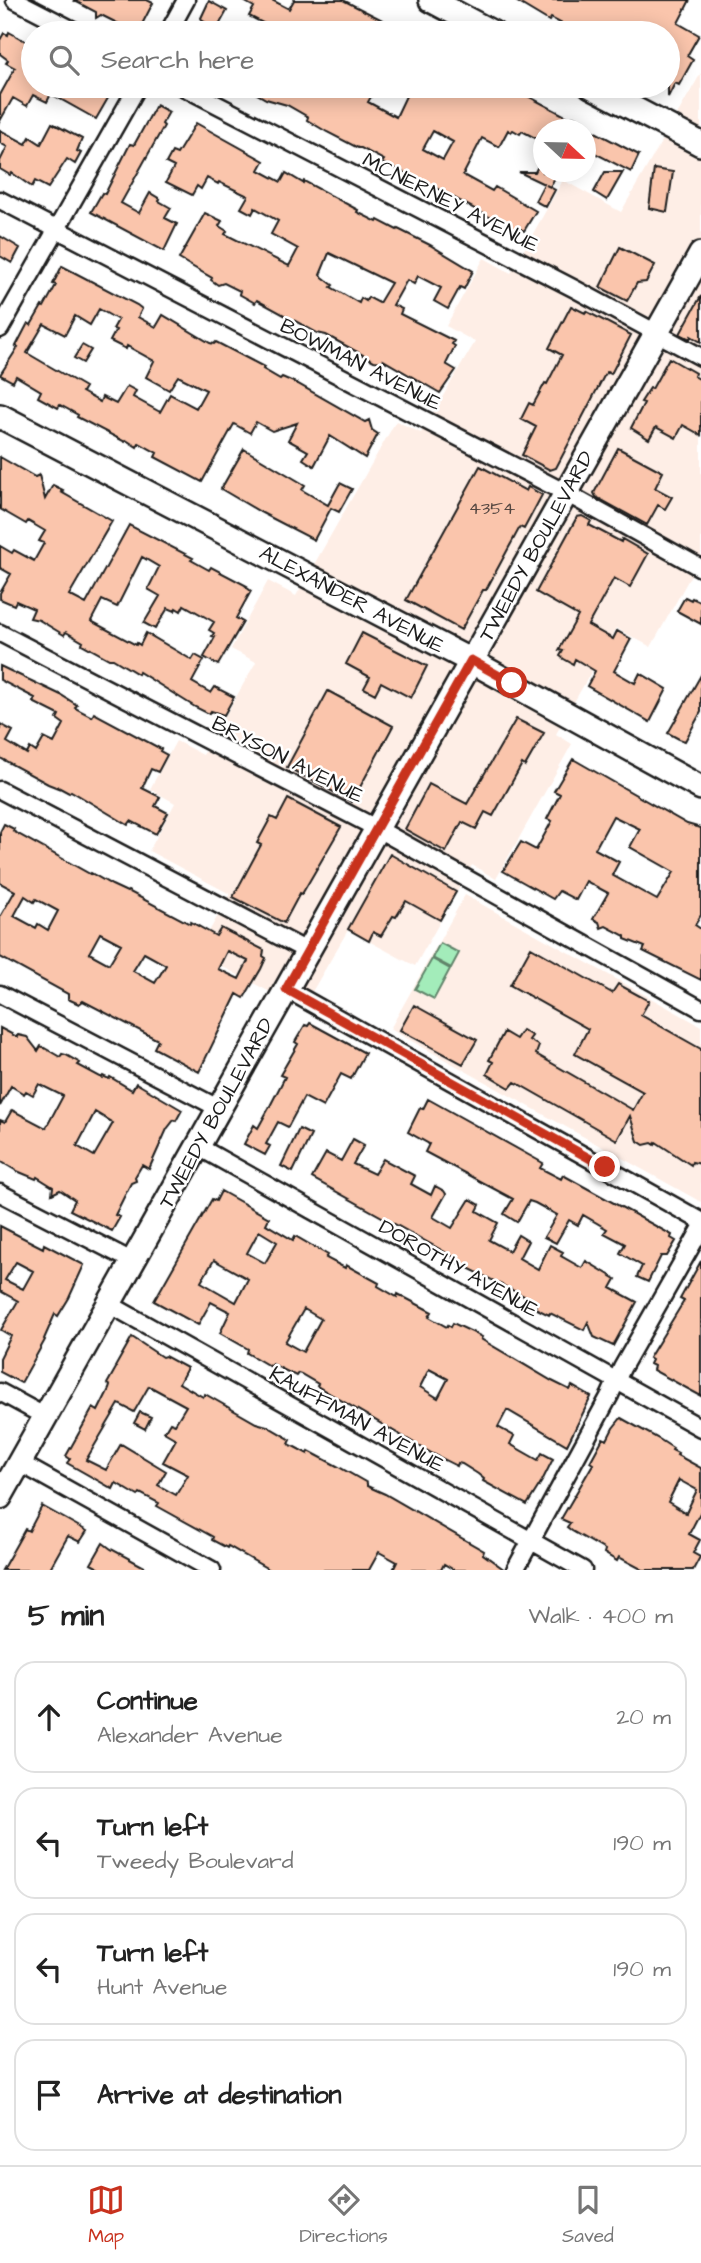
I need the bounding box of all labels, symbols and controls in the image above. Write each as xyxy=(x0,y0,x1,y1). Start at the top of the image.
search box xyxy=(21,21,680,98)
icon: search xyxy=(45,41,83,79)
text: Search here xyxy=(101,42,254,78)
north arrow xyxy=(533,119,596,182)
street label: MCNERNEY AVENUE xyxy=(358,145,544,260)
street label: BOWMAN AVENUE xyxy=(275,311,447,418)
street label: TWEEDY BOULEVARD xyxy=(472,445,601,647)
house number: 4354 xyxy=(469,496,515,521)
street label: ALEXANDER AVENUE xyxy=(254,538,450,661)
route start xyxy=(496,667,527,698)
street label: BRYSON AVENUE xyxy=(207,709,369,810)
street label: TWEEDY BOULEVARD xyxy=(152,1012,281,1214)
route end xyxy=(589,1151,620,1182)
street label: DOROTHY AVENUE xyxy=(374,1212,544,1325)
street label: KAUFFMAN AVENUE xyxy=(264,1359,450,1480)
text: 5 min xyxy=(28,1595,104,1637)
text: Walk · 400 m xyxy=(528,1600,673,1632)
text: Continue xyxy=(97,1683,198,1719)
icon: ahead xyxy=(30,1698,68,1736)
text: 20 m xyxy=(616,1701,671,1733)
text: Alexander Avenue xyxy=(97,1719,283,1751)
text: Turn left xyxy=(97,1809,208,1845)
icon: left xyxy=(30,1824,68,1862)
text: 190 m xyxy=(613,1827,671,1859)
text: Tweedy Boulevard xyxy=(97,1845,294,1877)
text: Turn left xyxy=(97,1935,208,1971)
icon: left xyxy=(30,1950,68,1988)
text: 190 m xyxy=(613,1953,671,1985)
text: Hunt Avenue xyxy=(97,1971,227,2003)
icon: arrive xyxy=(30,2076,68,2114)
text: Arrive at destination xyxy=(97,2077,342,2113)
tab: Map xyxy=(87,2181,125,2250)
tab: Directions xyxy=(299,2181,388,2250)
tab: Saved xyxy=(562,2181,614,2250)

